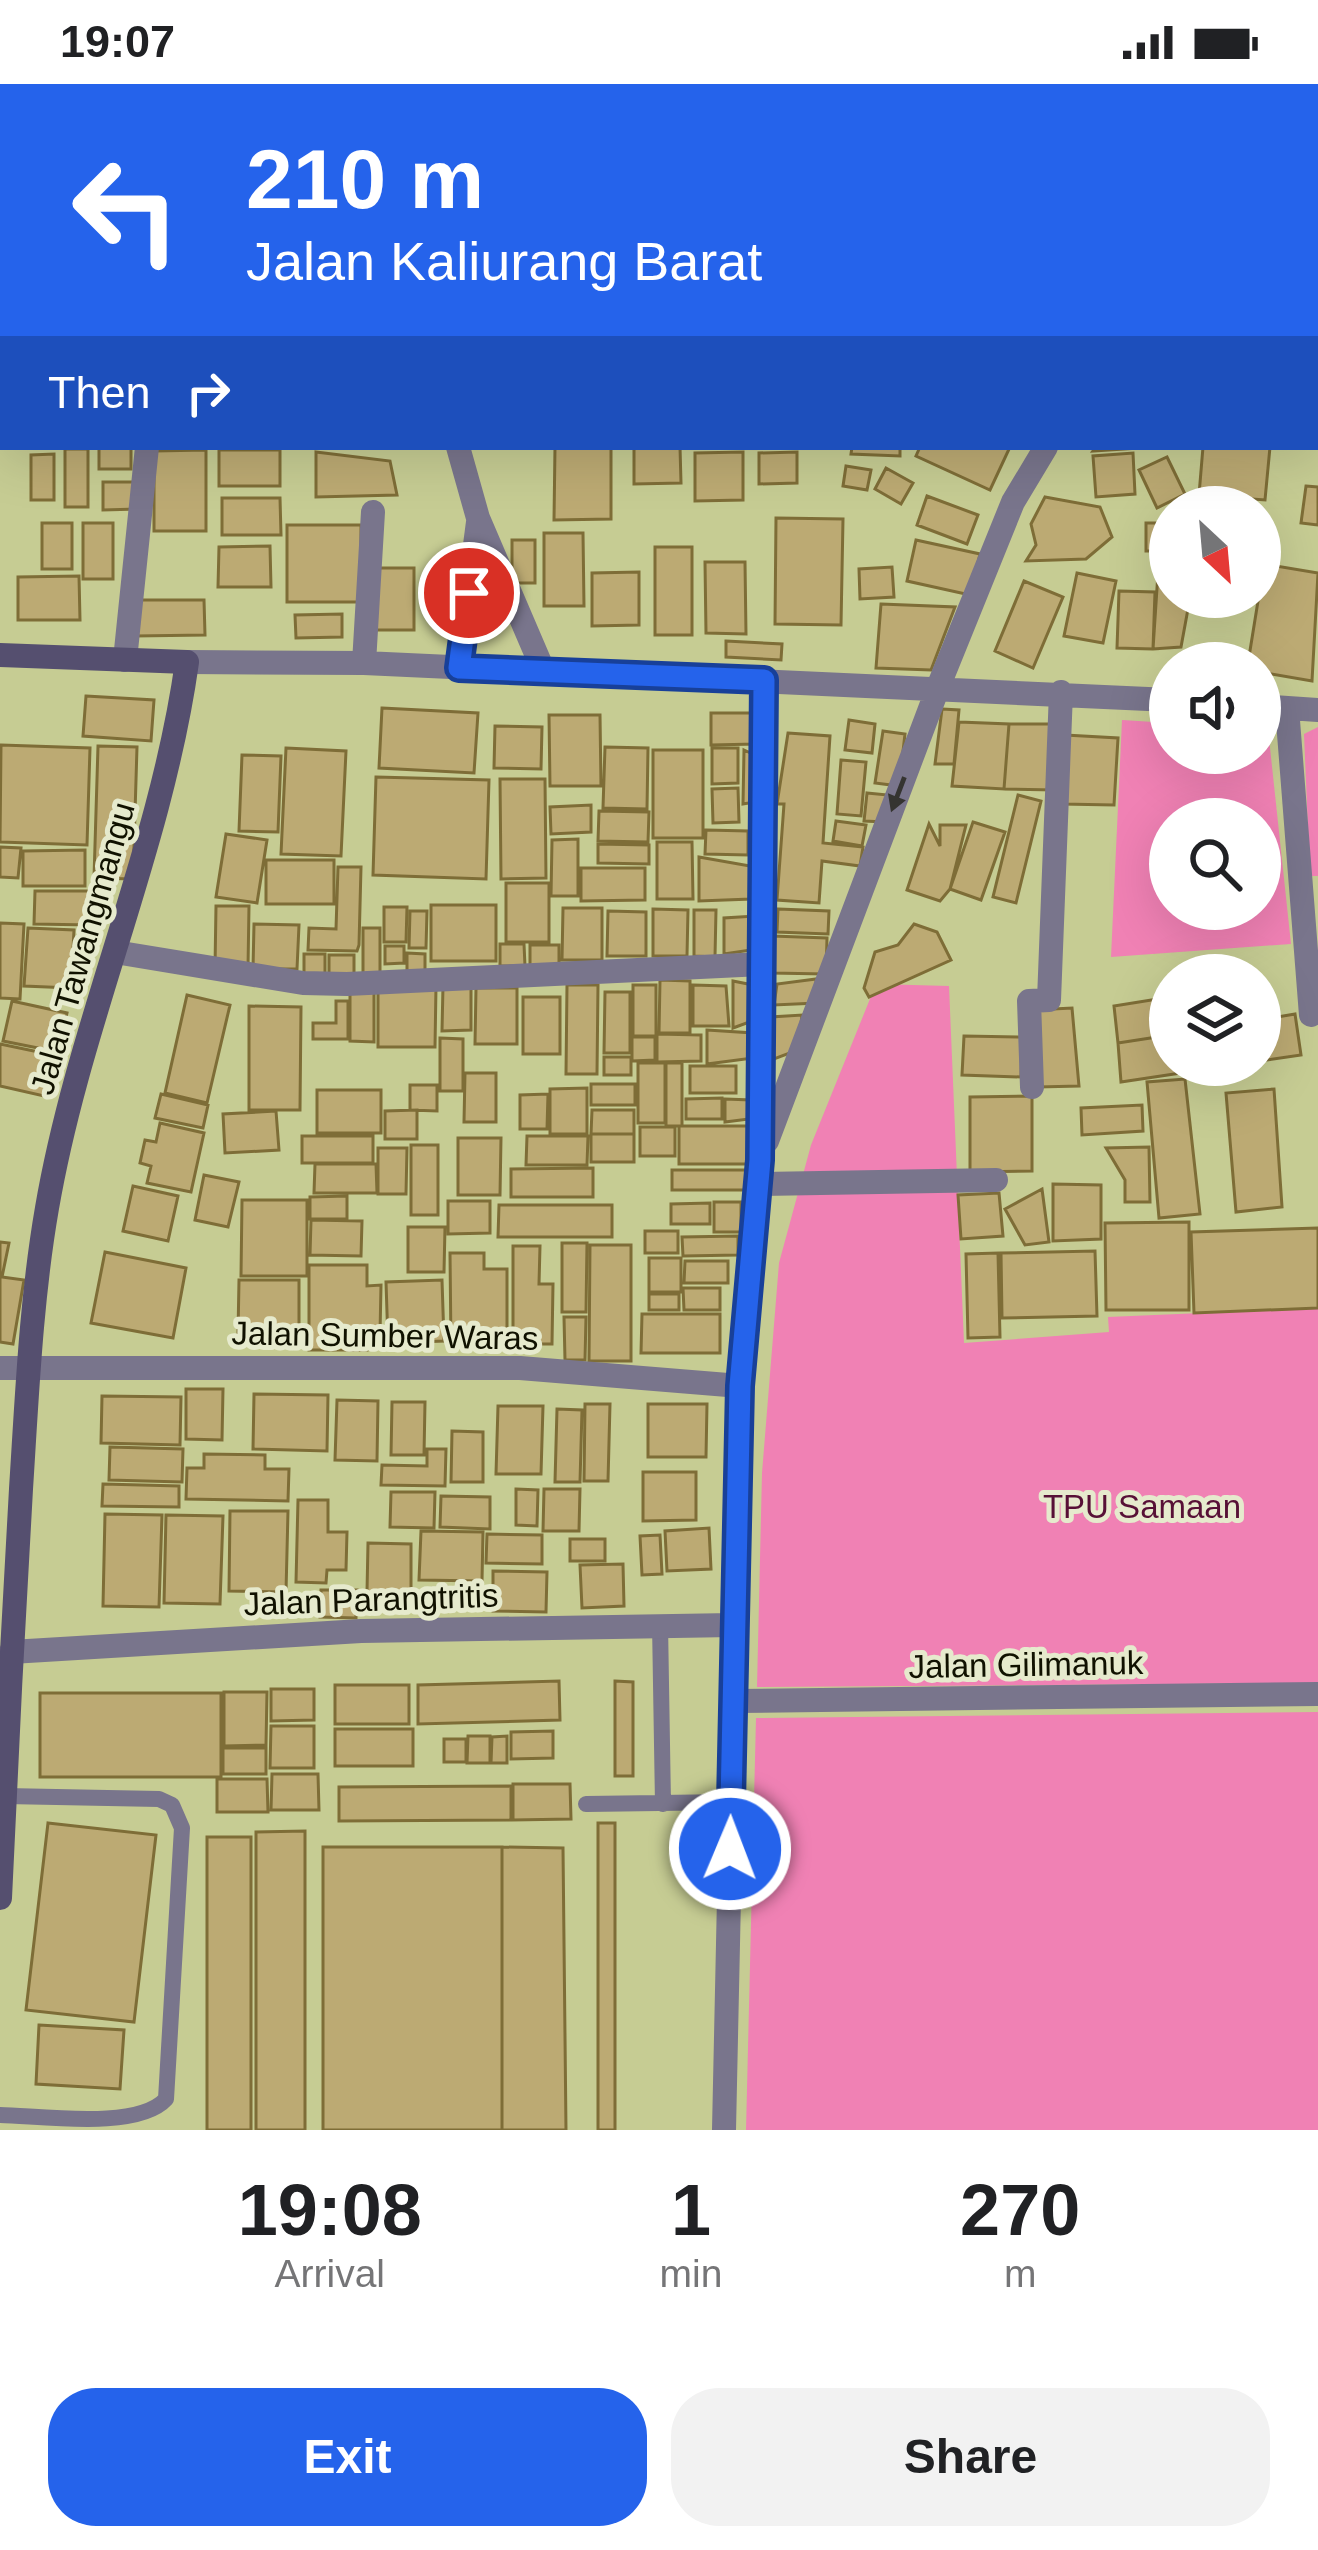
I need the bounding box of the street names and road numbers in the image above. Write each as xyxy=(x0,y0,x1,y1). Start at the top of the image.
street label: Jalan Tawangmangu xyxy=(23,798,142,1098)
street label: Jalan Sumber Waras xyxy=(231,1314,539,1357)
street label: Jalan Parangtritis xyxy=(243,1577,499,1622)
street label: Jalan Gilimanuk xyxy=(908,1644,1144,1685)

